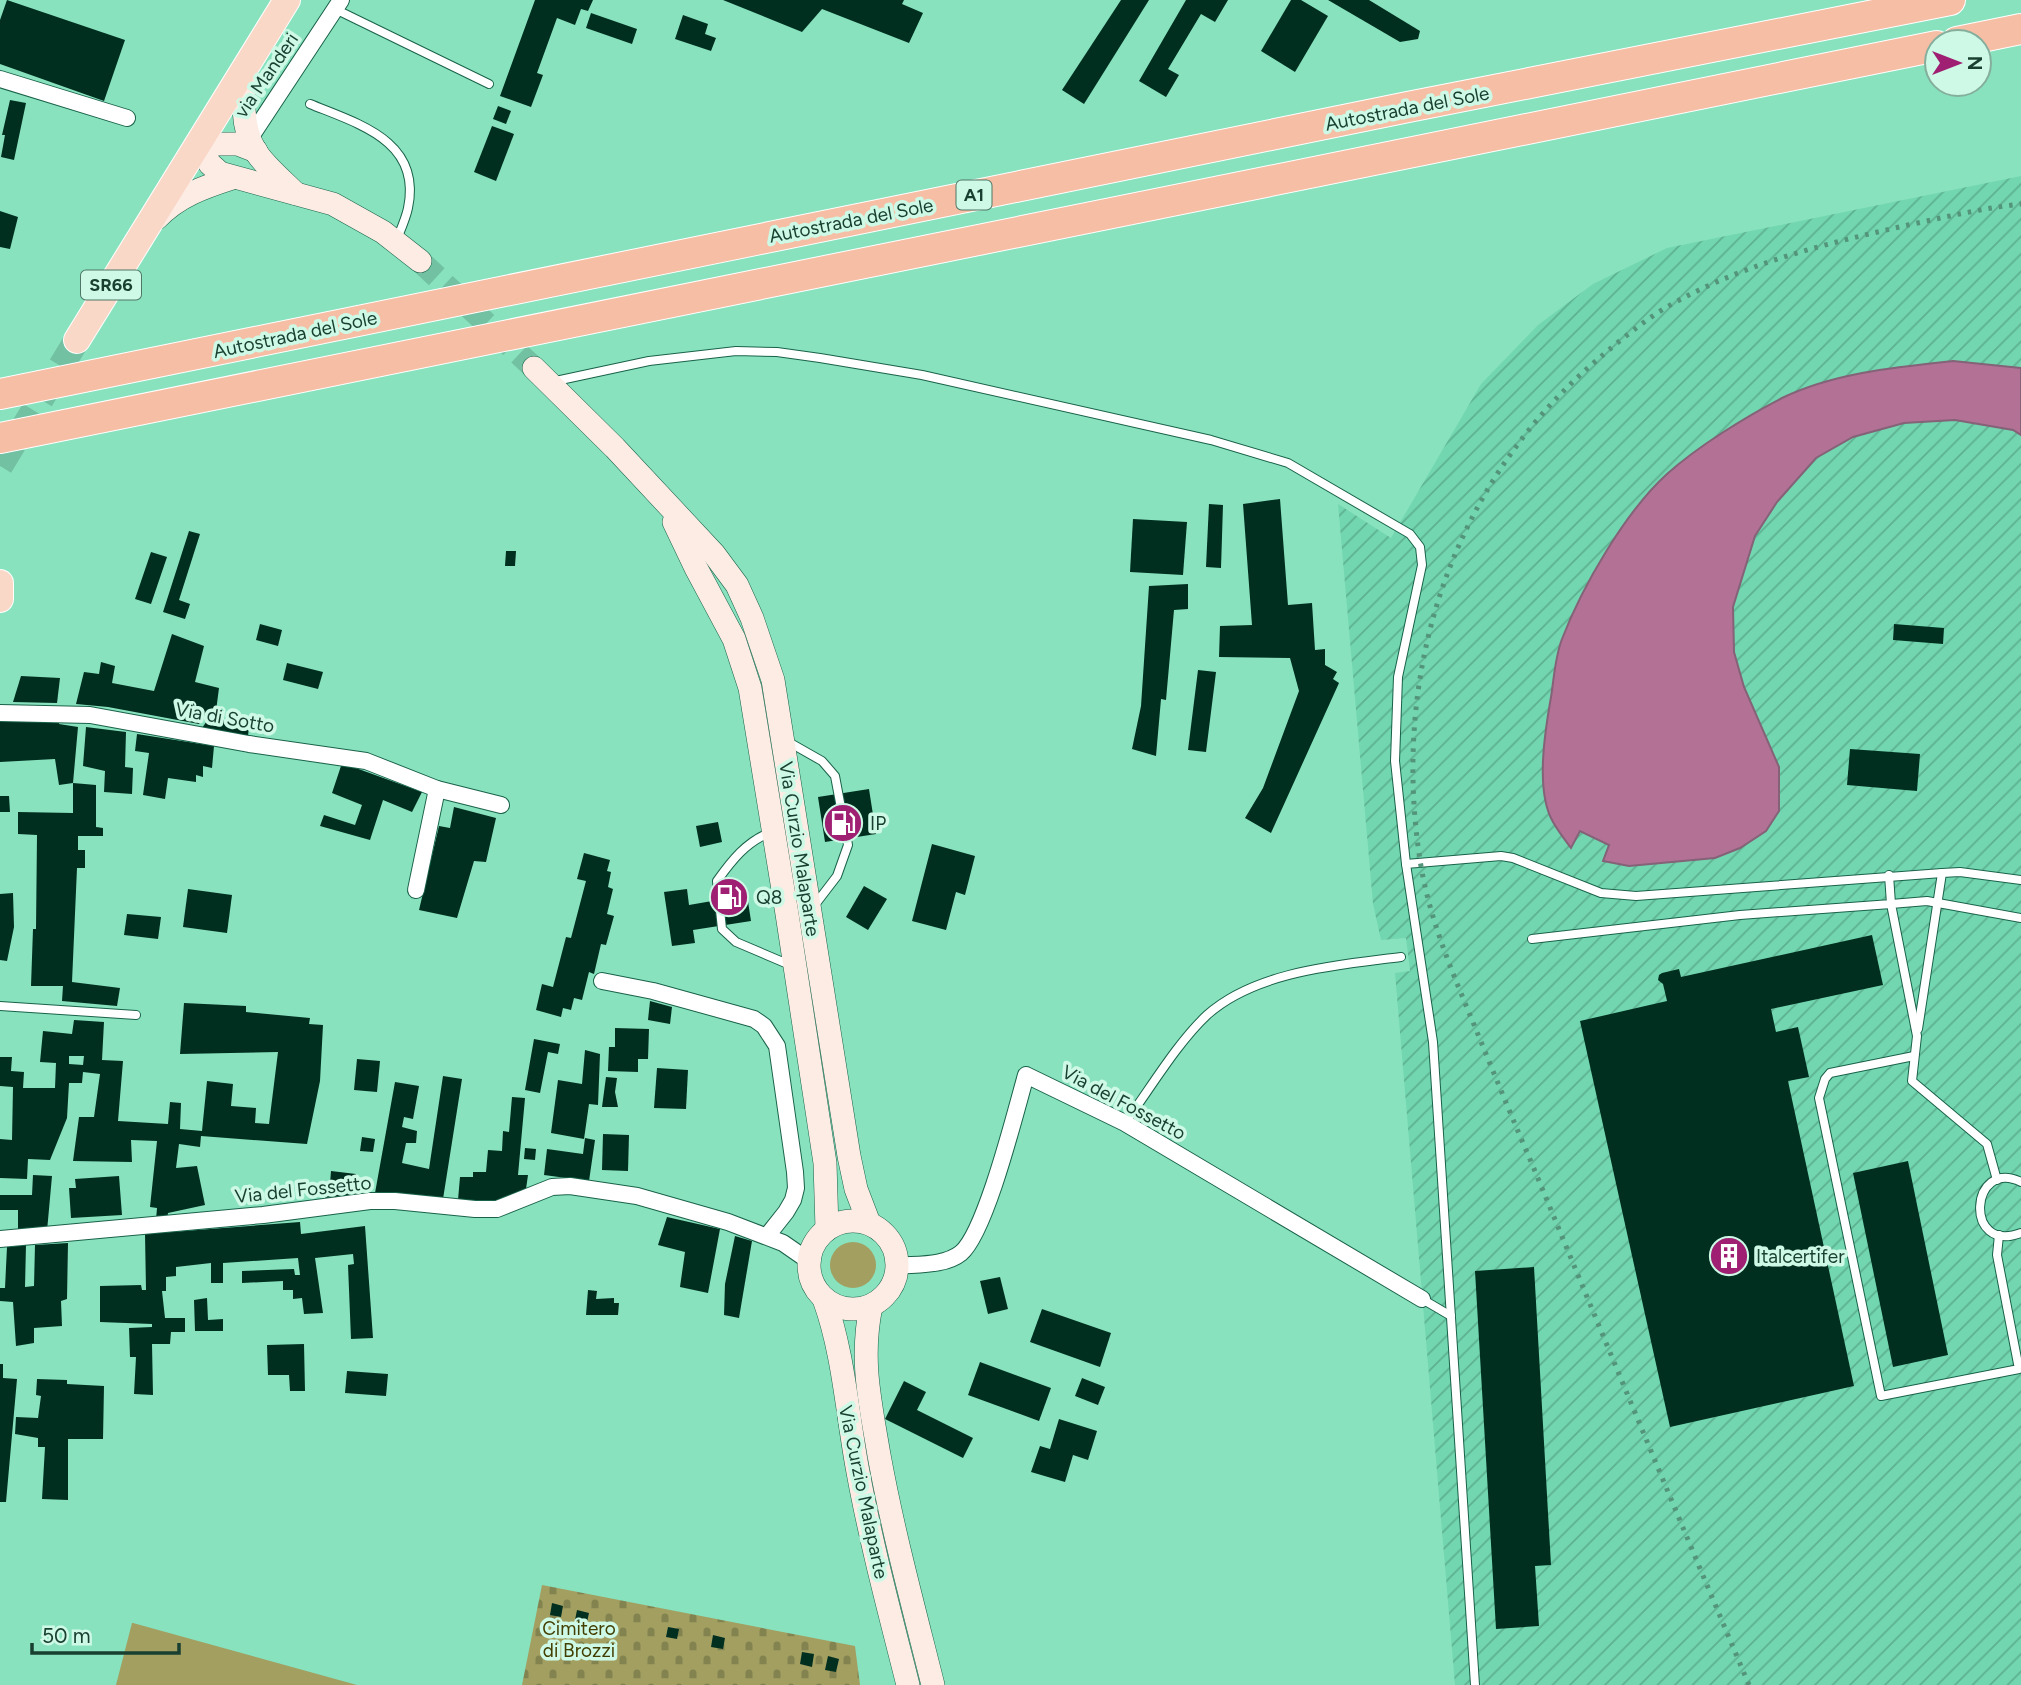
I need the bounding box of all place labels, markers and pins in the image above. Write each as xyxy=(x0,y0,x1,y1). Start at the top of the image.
fuel station icon: IP xyxy=(822,802,864,844)
place label: IP xyxy=(870,812,886,835)
fuel station icon: Q8 xyxy=(708,876,750,918)
place label: Q8 xyxy=(756,886,783,909)
building icon: Italcertifer xyxy=(1708,1235,1750,1277)
place label: Italcertifer xyxy=(1756,1245,1845,1268)

